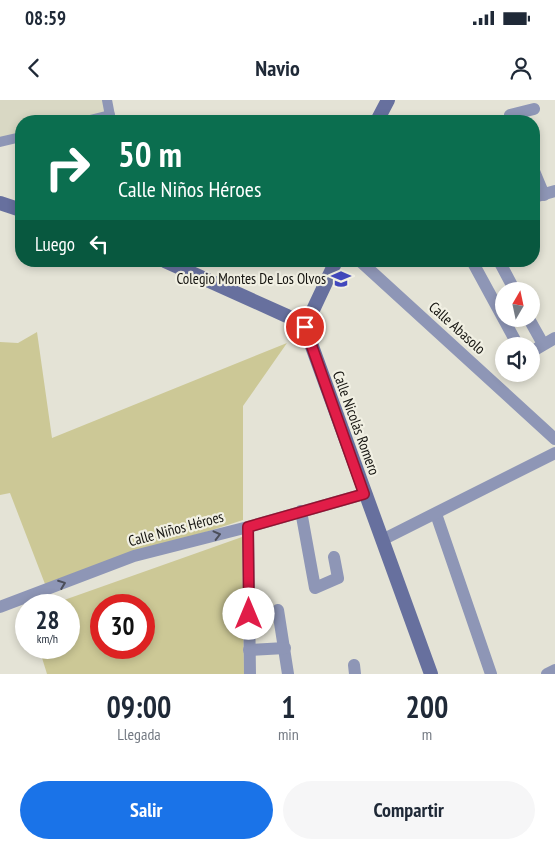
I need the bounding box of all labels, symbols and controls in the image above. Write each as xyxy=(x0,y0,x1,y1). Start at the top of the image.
text: 08:59 xyxy=(25,6,66,30)
icon: back xyxy=(20,54,48,82)
text: Navio xyxy=(255,54,300,82)
icon: person xyxy=(507,54,535,82)
text: 50 m xyxy=(118,131,182,177)
icon: right xyxy=(35,135,100,200)
text: Calle Niños Héroes xyxy=(118,175,261,203)
icon: left xyxy=(85,230,113,258)
text: Luego xyxy=(35,232,75,256)
school or university icon: Colegio Montes De Los Olvos xyxy=(330,268,352,290)
place label: Colegio Montes De Los Olvos xyxy=(176,269,326,288)
north arrow xyxy=(495,282,540,328)
map controls xyxy=(495,282,540,382)
street label: Calle Abasolo xyxy=(425,297,490,358)
pin xyxy=(284,306,326,348)
icon: arrive xyxy=(291,313,319,341)
button: sound xyxy=(495,337,540,382)
street label: Calle Nicolás Romero xyxy=(329,368,384,477)
street label: Calle Niños Héroes xyxy=(126,507,226,550)
one-way arrow xyxy=(212,530,221,541)
one-way arrow xyxy=(57,580,66,590)
position arrow xyxy=(222,587,274,639)
speed limit sign: 30 xyxy=(90,594,155,659)
text: 28 xyxy=(36,604,59,636)
text: km/h xyxy=(37,631,58,646)
text: 09:00 xyxy=(107,687,171,726)
text: 1 xyxy=(281,687,296,726)
text: 200 xyxy=(405,687,448,726)
text: Llegada xyxy=(117,724,161,744)
text: min xyxy=(278,724,299,744)
text: m xyxy=(422,724,432,744)
button: Salir xyxy=(20,781,273,839)
button: Compartir xyxy=(283,781,535,839)

